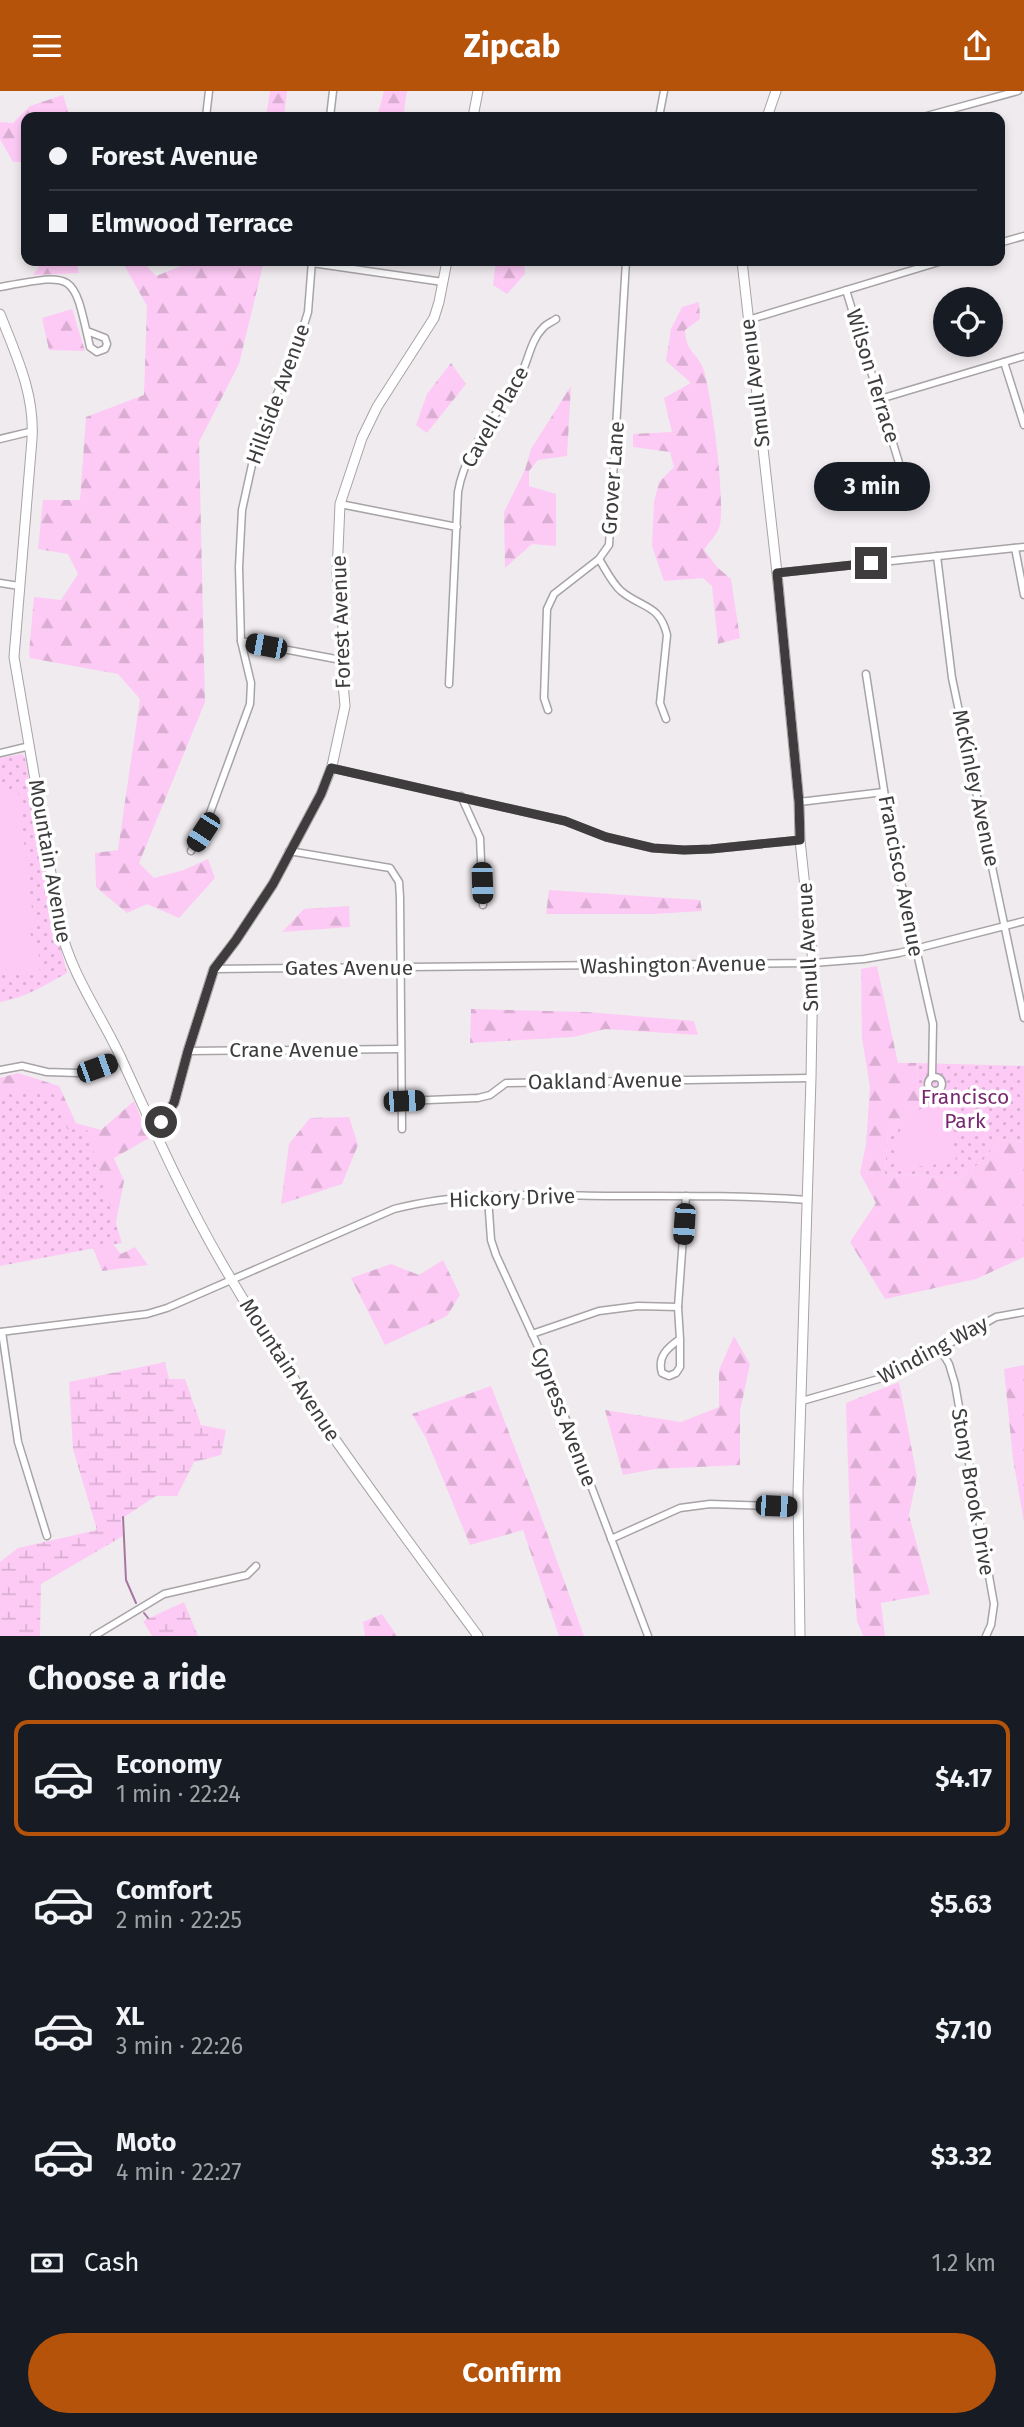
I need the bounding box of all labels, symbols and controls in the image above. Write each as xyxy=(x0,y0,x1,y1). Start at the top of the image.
icon: menu xyxy=(28,27,66,65)
text: Zipcab xyxy=(463,27,561,65)
icon: share xyxy=(958,27,996,65)
text: Forest Avenue xyxy=(91,141,258,172)
text: Elmwood Terrace xyxy=(91,208,293,239)
map controls xyxy=(933,287,1003,357)
button: locate xyxy=(933,287,1003,357)
street label: Wilson Terrace xyxy=(840,306,906,446)
street label: Smull Avenue xyxy=(734,317,776,449)
street label: Hillside Avenue xyxy=(241,320,315,468)
street label: Cavell Place xyxy=(456,362,534,472)
street label: Grover Lane xyxy=(596,420,630,536)
callout: 3 min xyxy=(813,461,929,511)
text: 3 min xyxy=(844,472,900,500)
route end xyxy=(855,547,887,579)
street label: Forest Avenue xyxy=(326,555,356,689)
car xyxy=(244,632,289,660)
street label: McKinley Avenue xyxy=(947,707,1005,869)
street label: Mountain Avenue xyxy=(23,777,77,945)
street label: Francisco Avenue xyxy=(873,793,929,959)
car xyxy=(183,809,224,855)
car xyxy=(471,862,494,904)
street label: Smull Avenue xyxy=(792,882,824,1012)
street label: Washington Avenue xyxy=(580,950,766,980)
street label: Gates Avenue xyxy=(285,955,413,981)
street label: Crane Avenue xyxy=(229,1037,359,1063)
car xyxy=(74,1051,121,1085)
street label: Oakland Avenue xyxy=(528,1067,682,1095)
park label: Francisco Park xyxy=(921,1084,1009,1134)
car xyxy=(383,1090,426,1112)
route start xyxy=(145,1106,177,1138)
street label: Hickory Drive xyxy=(448,1183,576,1213)
car xyxy=(673,1202,696,1246)
street label: Mountain Avenue xyxy=(234,1294,346,1446)
street label: Winding Way xyxy=(873,1310,993,1390)
street label: Cypress Avenue xyxy=(526,1344,602,1490)
street label: Stony Brook Drive xyxy=(945,1406,1001,1578)
car xyxy=(755,1495,798,1517)
text: Choose a ride xyxy=(28,1659,226,1697)
icon: car xyxy=(32,1747,95,1810)
text: Economy xyxy=(116,1749,222,1780)
text: $4.17 xyxy=(935,1763,992,1794)
text: 1 min · 22:24 xyxy=(116,1780,241,1808)
icon: car xyxy=(32,1873,95,1936)
text: Comfort xyxy=(116,1875,212,1906)
text: $5.63 xyxy=(930,1889,992,1920)
text: 2 min · 22:25 xyxy=(116,1906,242,1934)
icon: car xyxy=(32,1999,95,2062)
text: XL xyxy=(116,2001,144,2032)
text: $7.10 xyxy=(935,2015,992,2046)
text: 3 min · 22:26 xyxy=(116,2032,243,2060)
icon: car xyxy=(32,2125,95,2188)
text: Moto xyxy=(116,2127,176,2158)
text: $3.32 xyxy=(931,2141,992,2172)
text: 4 min · 22:27 xyxy=(116,2158,241,2186)
icon: cash xyxy=(28,2244,66,2282)
text: Cash xyxy=(84,2247,140,2278)
text: 1.2 km xyxy=(932,2249,996,2277)
button: Confirm xyxy=(28,2333,996,2413)

